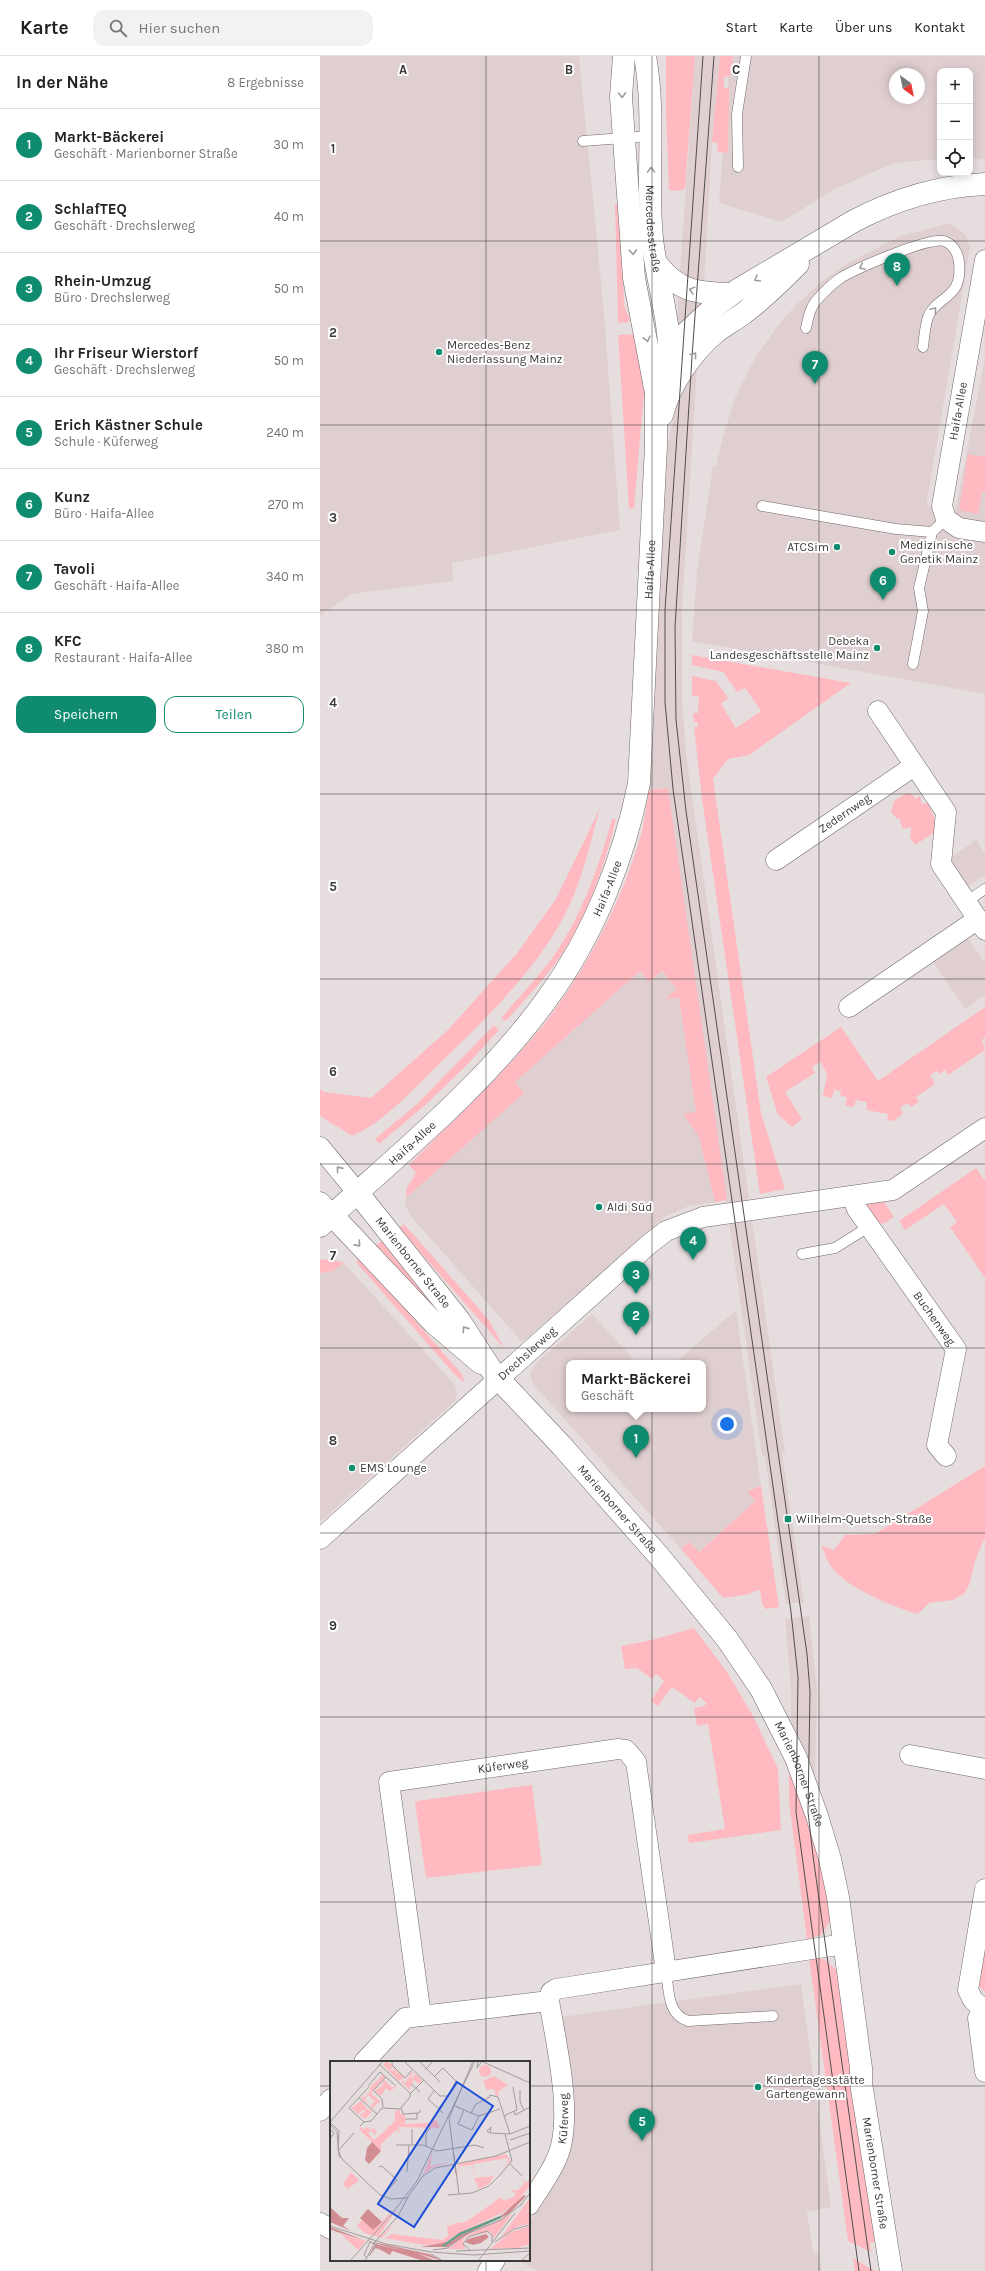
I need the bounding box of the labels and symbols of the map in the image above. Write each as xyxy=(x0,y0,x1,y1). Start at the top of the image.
text: A xyxy=(399,62,407,77)
text: B xyxy=(565,62,573,77)
text: C xyxy=(732,62,740,77)
north arrow xyxy=(889,68,925,104)
one-way arrow xyxy=(618,92,626,98)
text: 1 xyxy=(331,141,335,156)
one-way arrow xyxy=(647,167,655,173)
street label: Mercedesstraße xyxy=(643,185,664,274)
one-way arrow xyxy=(629,249,637,255)
pin: 8 xyxy=(884,253,910,286)
one-way arrow xyxy=(859,262,866,270)
one-way arrow xyxy=(754,274,761,281)
one-way arrow xyxy=(689,287,695,295)
one-way arrow xyxy=(929,308,936,315)
text: 2 xyxy=(329,325,337,340)
one-way arrow xyxy=(642,336,650,342)
place label: Mercedes-Benz Niederlassung Mainz xyxy=(447,338,563,366)
marker: Mercedes-Benz Niederlassung Mainz xyxy=(434,347,444,357)
pin: 7 xyxy=(802,351,828,384)
one-way arrow xyxy=(689,353,696,360)
street label: Haifa-Allee xyxy=(946,381,970,441)
text: 3 xyxy=(329,510,337,525)
place label: Medizinische Genetik Mainz xyxy=(900,538,979,566)
street label: Haifa-Allee xyxy=(641,540,658,599)
place label: ATCSim xyxy=(787,540,829,554)
marker: ATCSim xyxy=(832,542,842,552)
marker: Medizinische Genetik Mainz xyxy=(887,547,897,557)
pin: 6 xyxy=(870,567,896,600)
place label: Debeka Landesgeschäftsstelle Mainz xyxy=(710,634,869,662)
marker: Debeka Landesgeschäftsstelle Mainz xyxy=(872,643,882,653)
text: 4 xyxy=(329,695,337,710)
street label: Zedernweg xyxy=(816,791,873,836)
street label: Haifa-Allee xyxy=(590,859,625,919)
text: 5 xyxy=(329,879,337,894)
text: 6 xyxy=(329,1064,337,1079)
street label: Haifa-Allee xyxy=(386,1118,439,1168)
one-way arrow xyxy=(336,1166,343,1174)
place label: Aldi Süd xyxy=(607,1200,652,1214)
marker: Aldi Süd xyxy=(594,1202,604,1212)
street label: Marienborner Straße xyxy=(372,1214,454,1311)
pin: 4 xyxy=(680,1227,706,1260)
one-way arrow xyxy=(353,1239,360,1247)
text: 7 xyxy=(330,1248,337,1263)
pin: 3 xyxy=(623,1261,649,1294)
street label: Buchenweg xyxy=(910,1289,959,1349)
pin: 2 xyxy=(623,1302,649,1335)
street label: Drechslerweg xyxy=(495,1323,559,1383)
one-way arrow xyxy=(463,1327,470,1334)
your location xyxy=(717,1414,737,1434)
pin: 1 xyxy=(623,1425,649,1458)
text: 8 xyxy=(329,1433,337,1448)
place label: EMS Lounge xyxy=(360,1461,427,1475)
street label: Marienborner Straße xyxy=(575,1462,660,1556)
marker: EMS Lounge xyxy=(347,1463,357,1473)
place label: Wilhelm-Quetsch-Straße xyxy=(796,1512,932,1526)
marker: Wilhelm-Quetsch-Straße xyxy=(783,1514,793,1524)
text: 9 xyxy=(329,1618,337,1633)
street label: Marienborner Straße xyxy=(771,1719,827,1829)
street label: Küferweg xyxy=(477,1755,529,1776)
inset map xyxy=(330,2061,530,2261)
place label: Kindertagesstätte Gartengewann xyxy=(766,2073,865,2101)
marker: Kindertagesstätte Gartengewann xyxy=(753,2082,763,2092)
street label: Küferweg xyxy=(555,2093,571,2145)
pin: 5 xyxy=(629,2108,655,2141)
street label: Marienborner Straße xyxy=(860,2116,891,2230)

